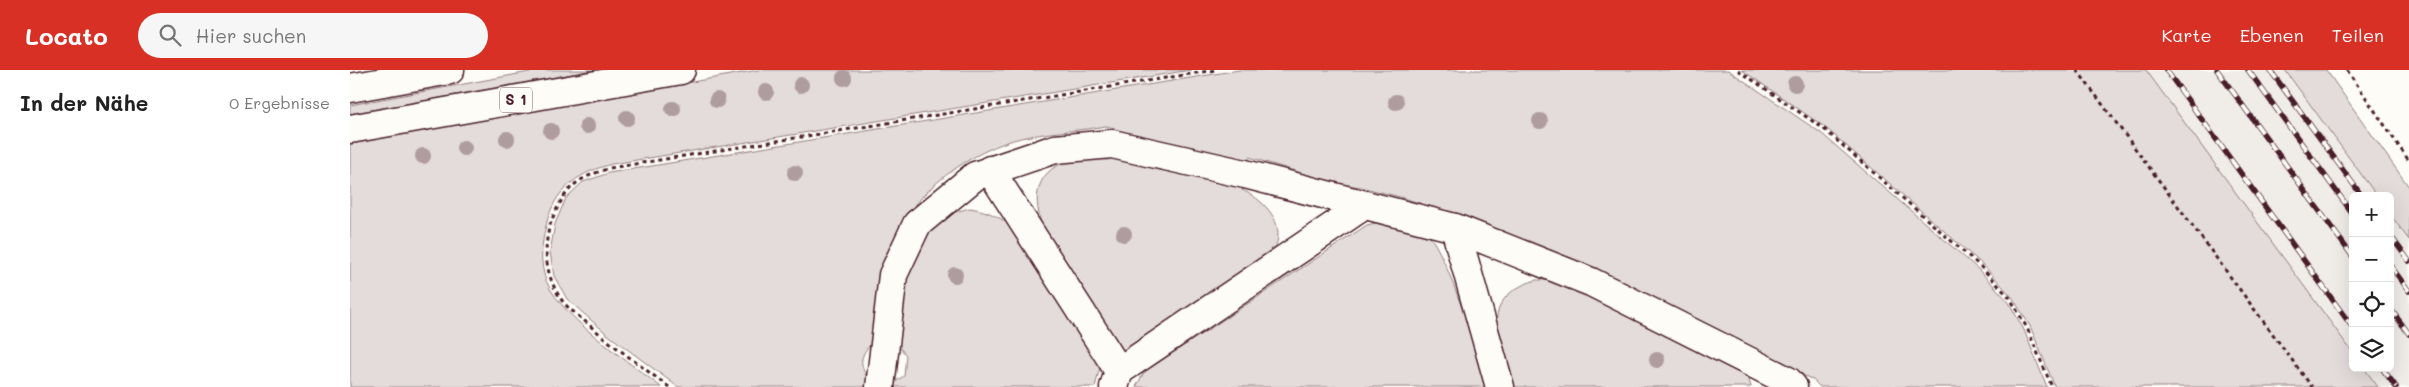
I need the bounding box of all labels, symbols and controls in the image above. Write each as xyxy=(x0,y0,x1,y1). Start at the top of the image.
search box xyxy=(138,13,488,58)
text: Locato xyxy=(25,20,108,51)
icon: search xyxy=(156,21,184,49)
text: Hier suchen xyxy=(196,23,306,48)
text: Karte xyxy=(2161,23,2212,47)
text: Ebenen xyxy=(2240,23,2304,47)
text: Teilen xyxy=(2332,23,2384,47)
road number: S 1 xyxy=(500,88,532,112)
text: In der Nähe xyxy=(20,89,148,116)
text: 0 Ergebnisse xyxy=(229,92,330,113)
map controls xyxy=(2349,192,2394,372)
button: + xyxy=(2349,192,2394,237)
button: − xyxy=(2349,237,2394,282)
button: locate xyxy=(2349,282,2394,327)
button: layers xyxy=(2349,327,2394,372)

